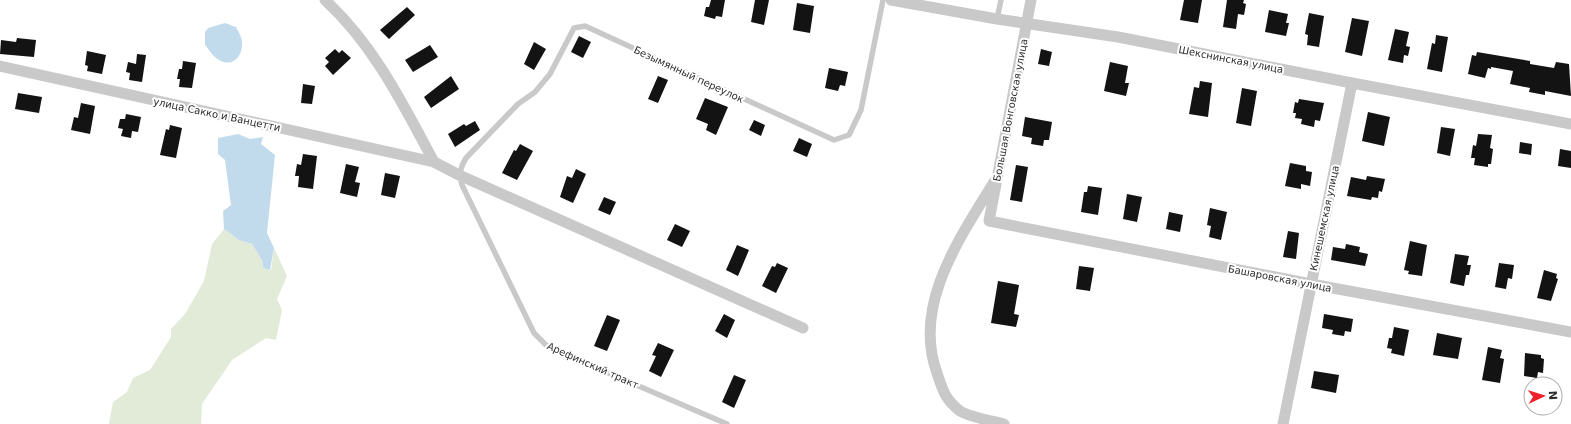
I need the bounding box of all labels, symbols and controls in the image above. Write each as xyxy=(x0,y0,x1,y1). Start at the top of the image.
street label: Большая Вонговская улица xyxy=(991,38,1030,182)
street label: Безымянный переулок xyxy=(632,44,746,105)
street label: Шекснинская улица xyxy=(1178,44,1284,75)
street label: улица Сакко и Ванцетти xyxy=(152,96,281,133)
street label: Кинешемская улица xyxy=(1308,164,1341,272)
street label: Башаровская улица xyxy=(1227,263,1333,294)
street label: Арефинский тракт xyxy=(545,340,640,391)
north arrow xyxy=(1523,376,1563,416)
text: N xyxy=(1546,390,1559,400)

